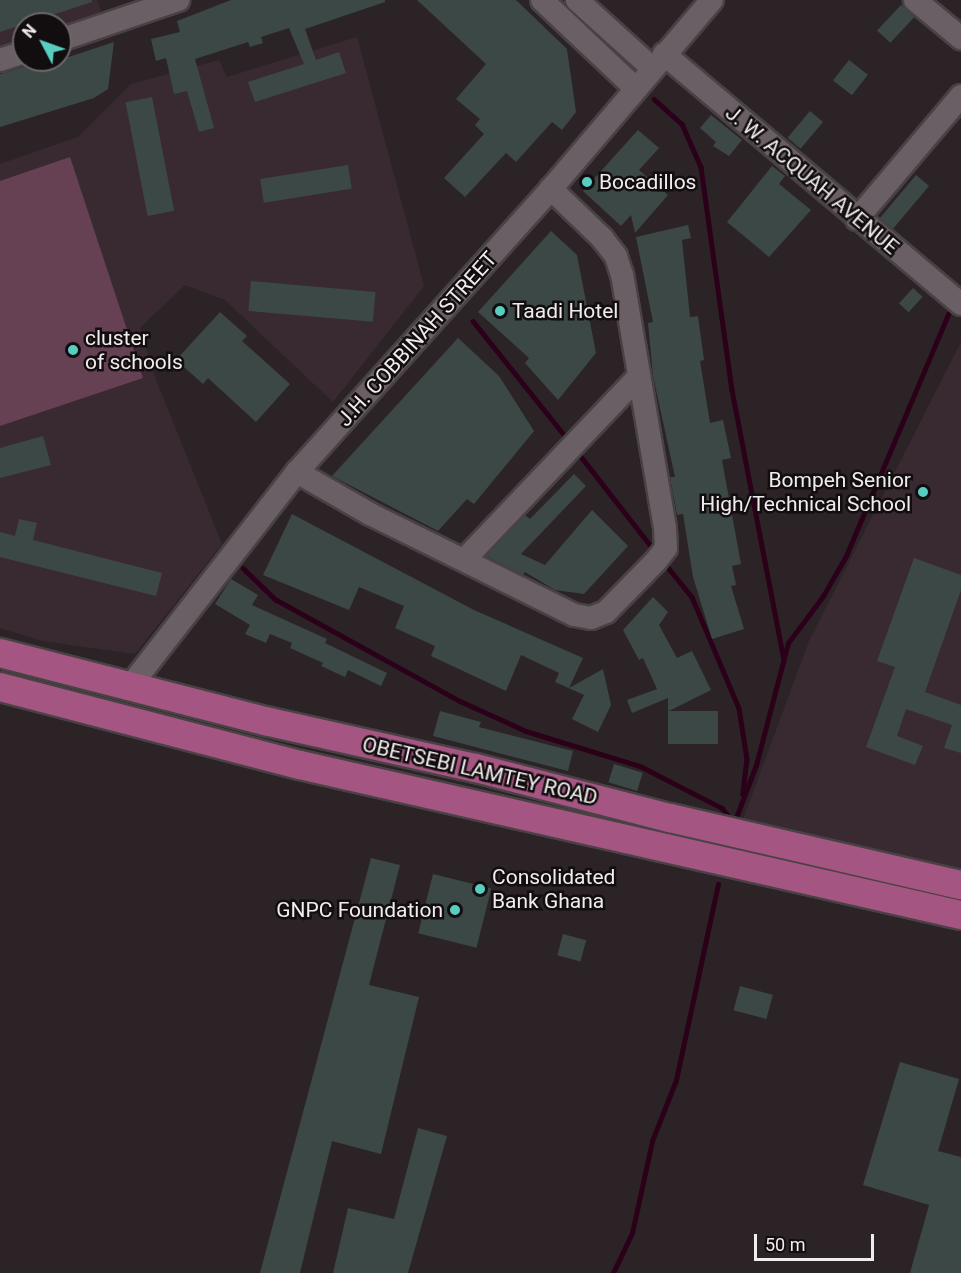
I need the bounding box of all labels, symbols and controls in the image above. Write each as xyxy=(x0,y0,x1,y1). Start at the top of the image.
north arrow xyxy=(12,12,72,72)
text: N xyxy=(19,21,40,42)
street label: J. W. ACQUAH AVENUE xyxy=(720,100,904,260)
place label: Bocadillos xyxy=(599,169,696,195)
marker: Bocadillos xyxy=(580,175,594,189)
street label: J.H. COBBINAH STREET xyxy=(332,246,502,432)
place label: Taadi Hotel xyxy=(512,298,618,324)
marker: Taadi Hotel xyxy=(493,304,507,318)
place label: cluster of schools xyxy=(85,325,183,375)
marker: cluster of schools xyxy=(66,343,80,357)
place label: Bompeh Senior High/Technical School xyxy=(700,467,911,517)
marker: Bompeh Senior High/Technical School xyxy=(916,485,930,499)
street label: OBETSEBI LAMTEY ROAD xyxy=(360,732,600,810)
place label: Consolidated Bank Ghana xyxy=(492,864,615,914)
marker: Consolidated Bank Ghana xyxy=(473,882,487,896)
place label: GNPC Foundation xyxy=(276,897,443,923)
marker: GNPC Foundation xyxy=(448,903,462,917)
scale bar xyxy=(757,1222,877,1260)
text: 50 m xyxy=(765,1234,805,1255)

